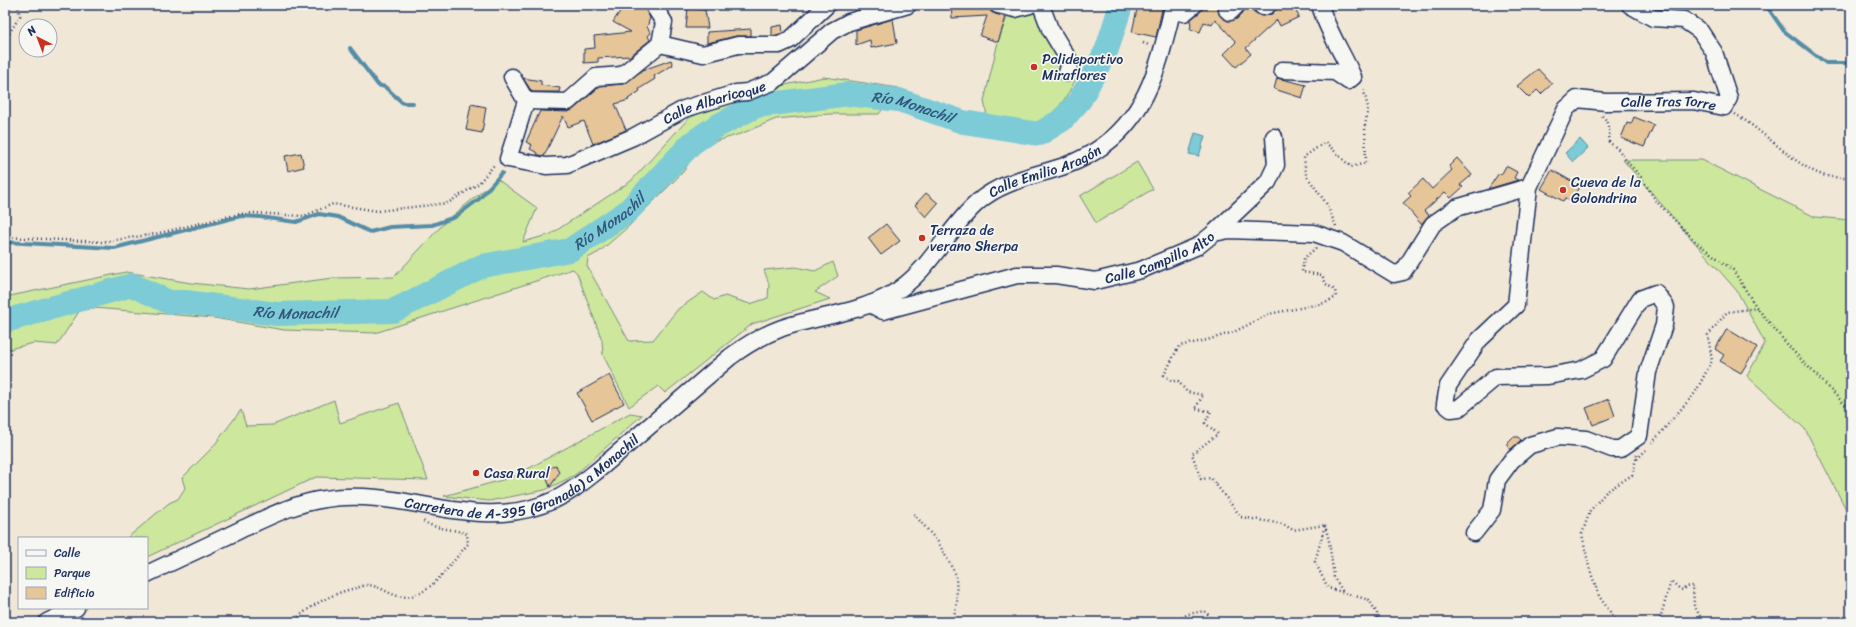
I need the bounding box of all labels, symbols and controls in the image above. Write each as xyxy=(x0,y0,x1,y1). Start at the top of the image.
north arrow xyxy=(18,18,58,58)
text: N xyxy=(22,21,41,41)
place label: Polideportivo Miraflores xyxy=(1042,47,1123,88)
marker: Polideportivo Miraflores xyxy=(1029,62,1039,72)
street label: Calle Albaricoque xyxy=(658,74,770,131)
water label: Río Monachil xyxy=(870,84,961,132)
street label: Calle Tras Torre xyxy=(1621,89,1718,118)
street label: Calle Emilio Aragón xyxy=(984,138,1107,205)
place label: Cueva de la Golondrina xyxy=(1571,170,1642,211)
water label: Río Monachil xyxy=(568,184,654,257)
marker: Cueva de la Golondrina xyxy=(1558,185,1568,195)
place label: Terraza de verano Sherpa xyxy=(930,218,1019,259)
street label: Calle Campillo Alto xyxy=(1102,225,1221,291)
marker: Terraza de verano Sherpa xyxy=(917,233,927,243)
water label: Río Monachil xyxy=(252,298,342,327)
street label: Carretera de A-395 (Granada) a Monachil xyxy=(403,427,646,526)
place label: Casa Rural xyxy=(484,461,551,486)
marker: Casa Rural xyxy=(471,468,481,478)
legend xyxy=(18,537,148,609)
text: Calle xyxy=(54,542,81,564)
text: Parque xyxy=(54,562,91,584)
text: Edificio xyxy=(54,582,94,604)

